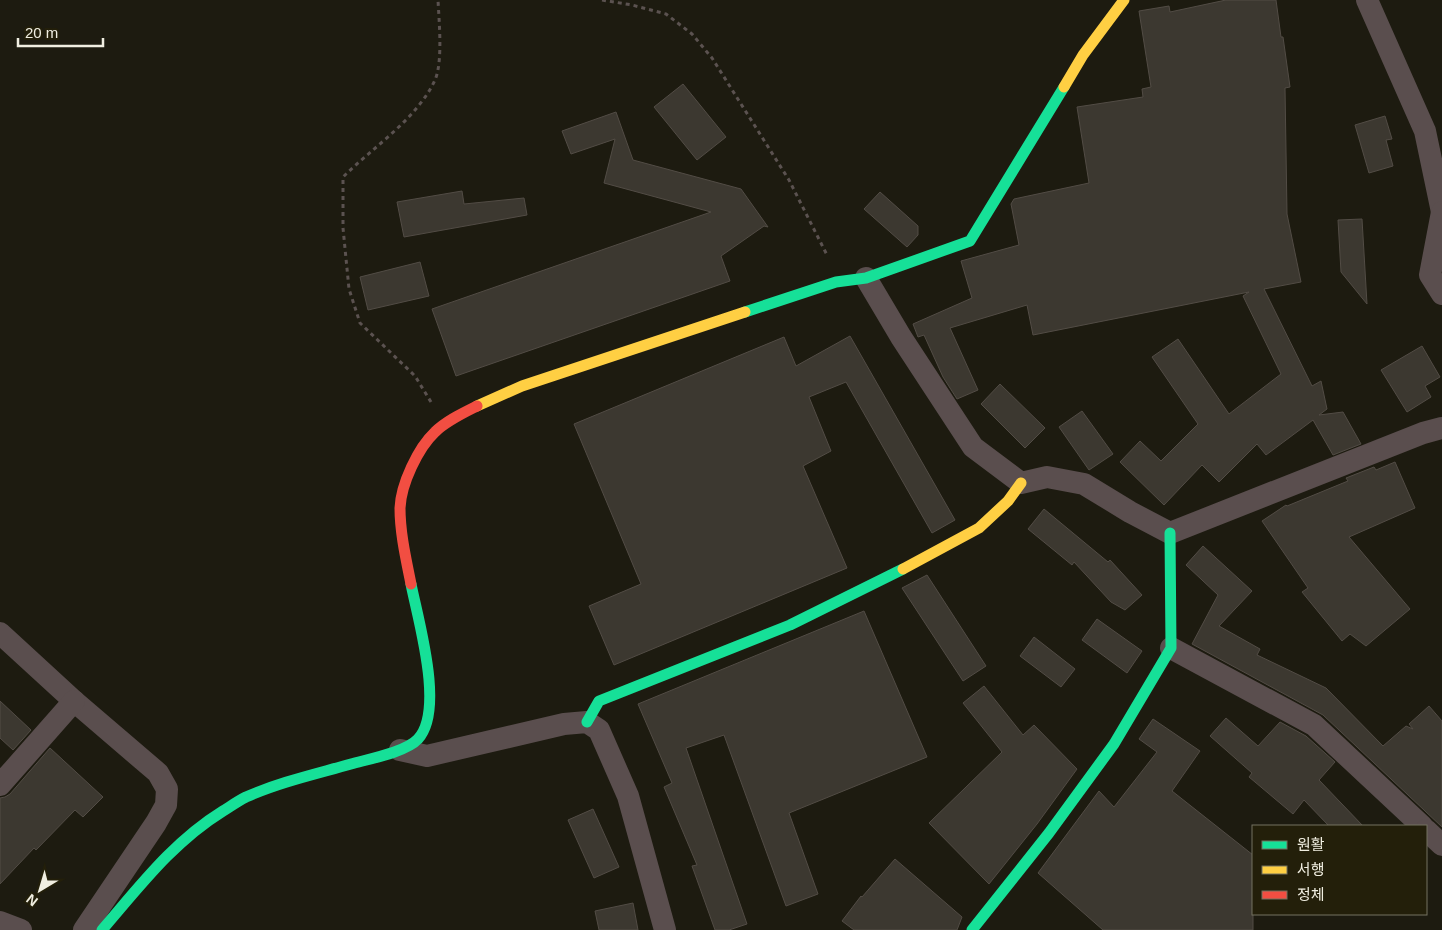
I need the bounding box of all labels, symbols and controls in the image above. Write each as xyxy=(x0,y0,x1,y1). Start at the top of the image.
scale bar xyxy=(18,15,102,47)
text: 20 m xyxy=(25,24,58,41)
legend xyxy=(1252,825,1427,915)
text: 원활 xyxy=(1297,836,1325,853)
text: 서행 xyxy=(1297,861,1325,878)
north arrow xyxy=(15,865,65,915)
text: 정체 xyxy=(1297,886,1325,903)
text: N xyxy=(23,891,41,910)

